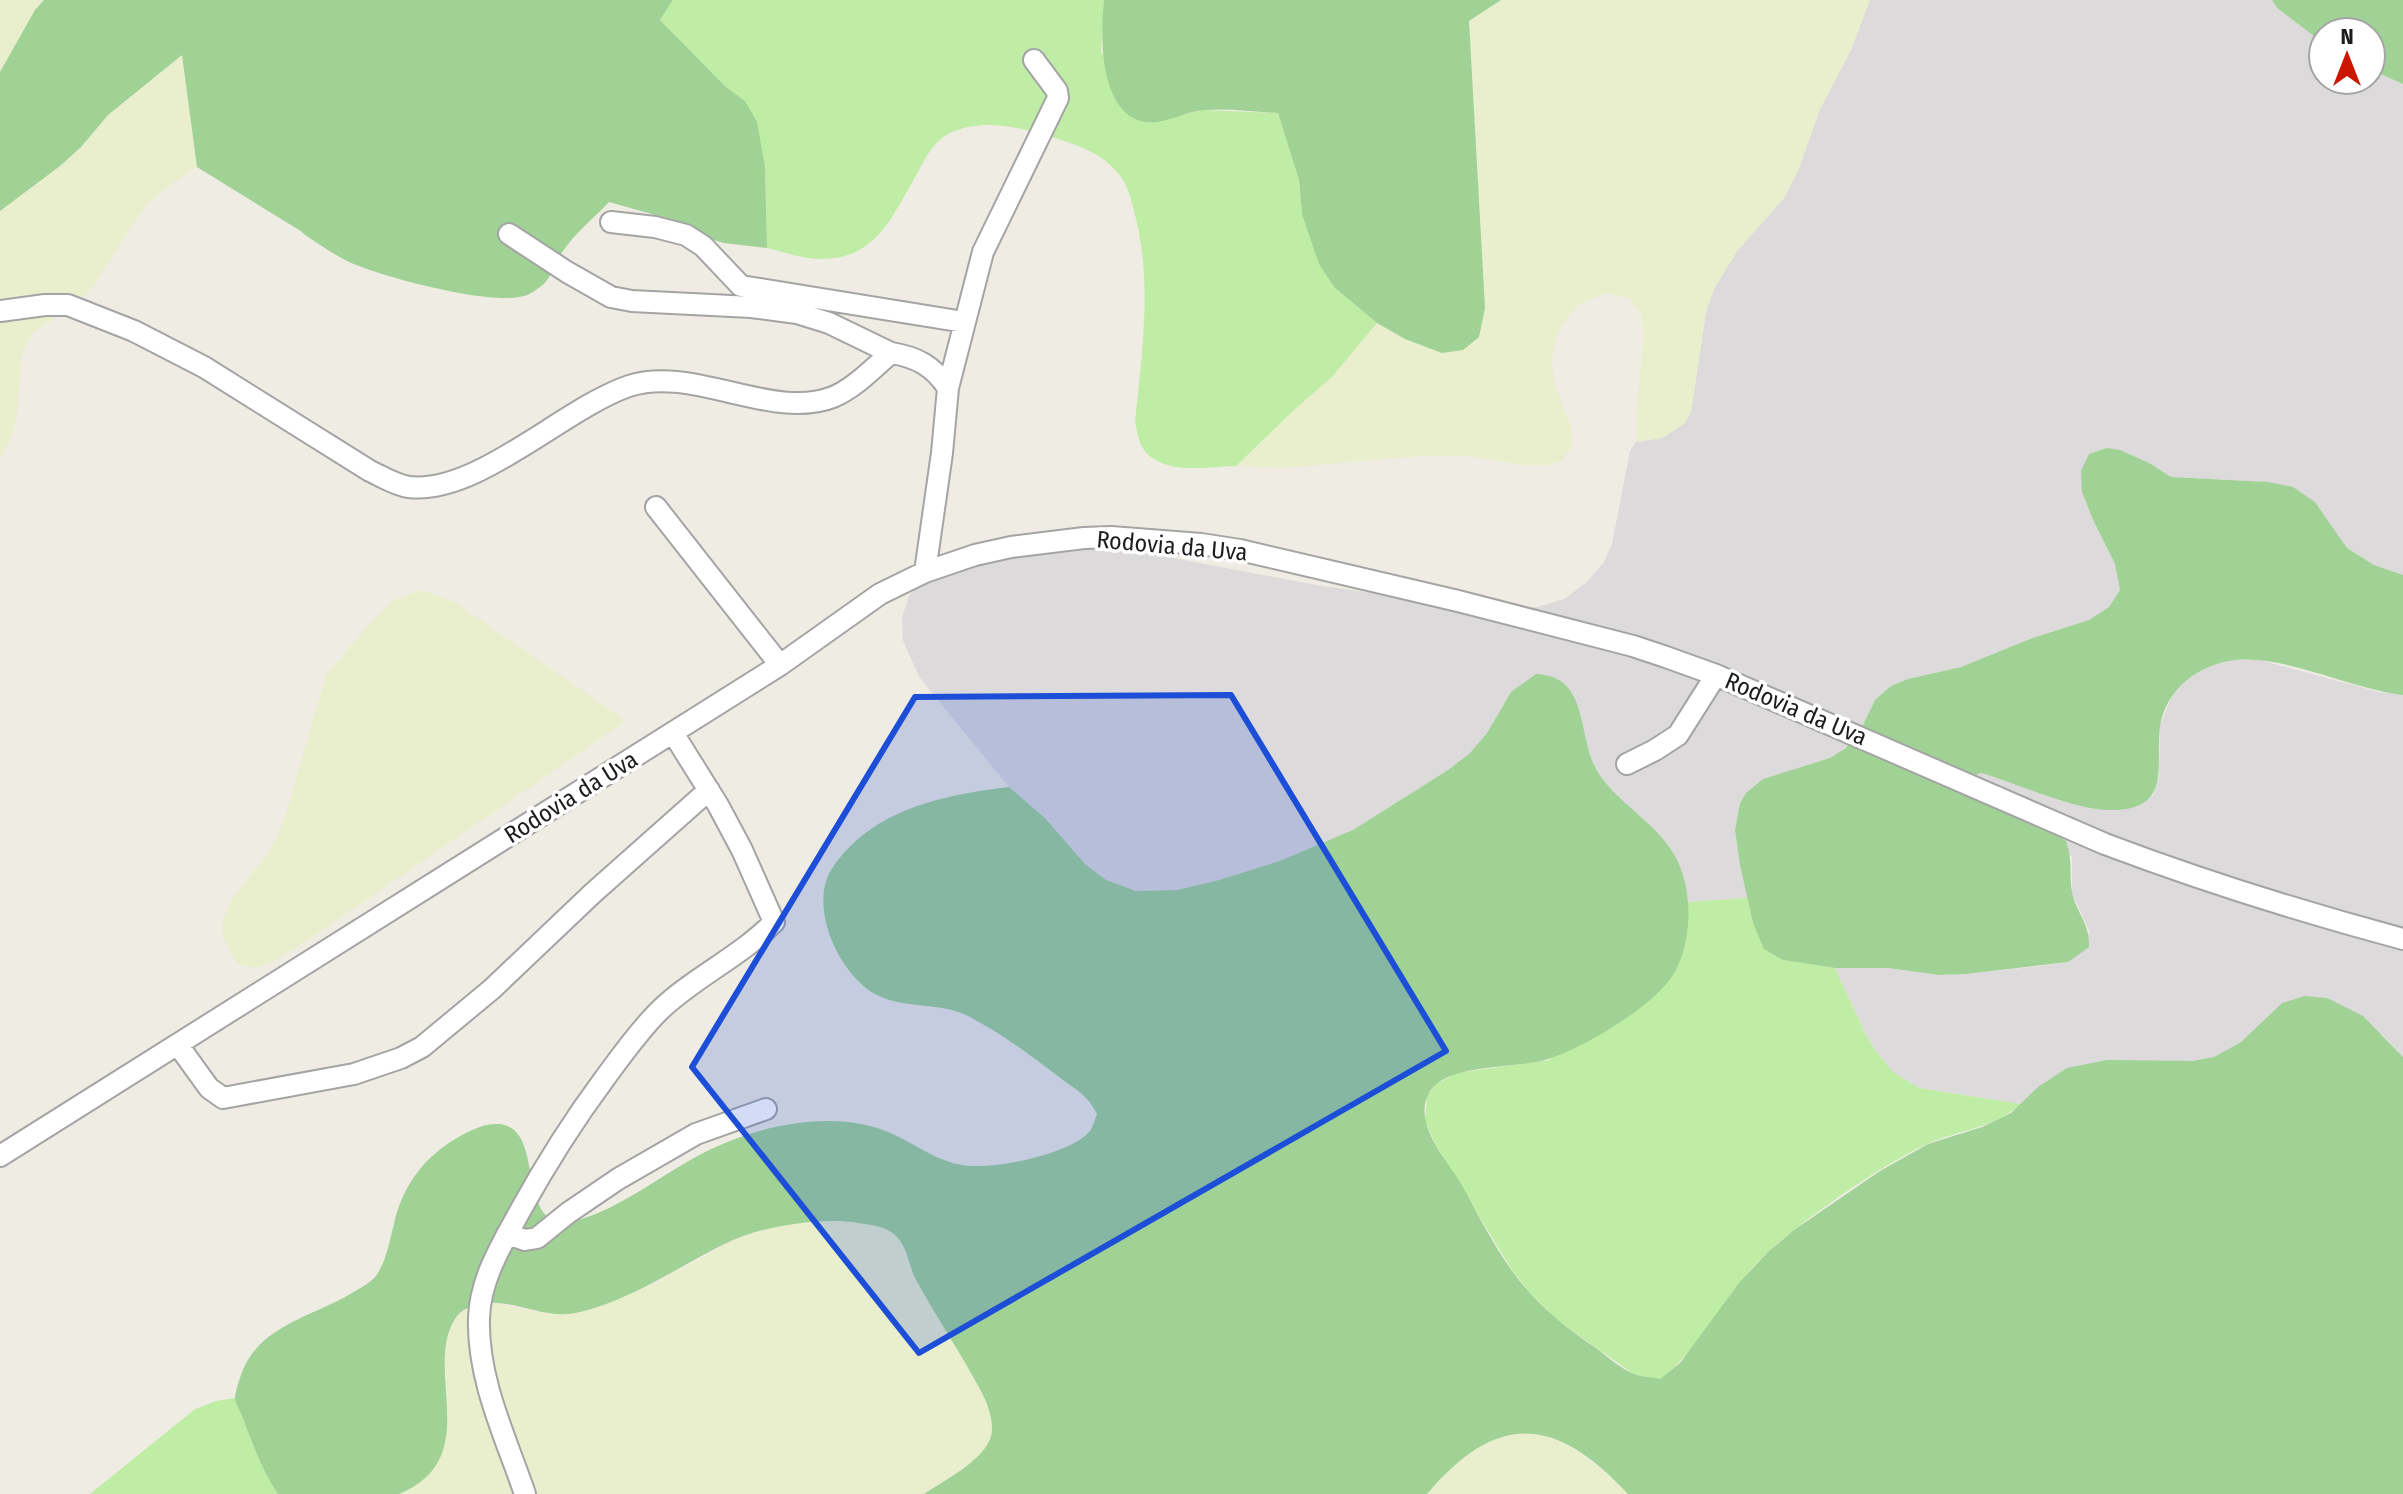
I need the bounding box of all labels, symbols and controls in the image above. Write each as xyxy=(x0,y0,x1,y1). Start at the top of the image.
north arrow xyxy=(2307,16,2387,96)
text: N xyxy=(2340,23,2354,50)
street label: Rodovia da Uva xyxy=(1095,525,1249,567)
street label: Rodovia da Uva xyxy=(1721,667,1871,751)
street label: Rodovia da Uva xyxy=(499,745,643,849)

